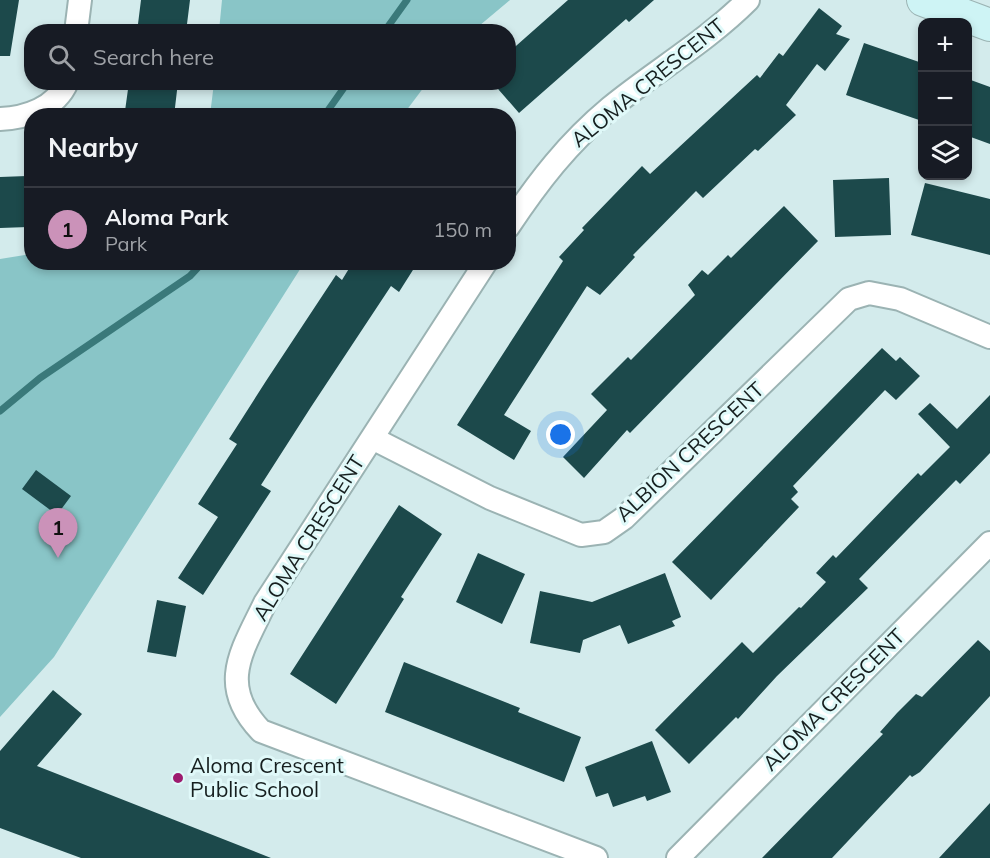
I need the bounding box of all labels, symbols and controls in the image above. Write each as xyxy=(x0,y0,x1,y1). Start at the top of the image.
street label: ALOMA CRESCENT xyxy=(565,12,730,152)
map controls xyxy=(918,18,972,180)
button: + xyxy=(918,18,972,72)
search box xyxy=(24,24,516,90)
icon: search xyxy=(45,41,78,74)
text: Search here xyxy=(93,43,214,71)
button: − xyxy=(918,72,972,126)
button: layers xyxy=(918,126,972,180)
text: Nearby xyxy=(48,131,138,164)
text: Aloma Park xyxy=(105,203,228,231)
text: 1 xyxy=(62,217,74,242)
text: 150 m xyxy=(433,217,492,242)
text: Park xyxy=(105,231,147,256)
street label: ALBION CRESCENT xyxy=(610,376,769,527)
your location xyxy=(546,420,575,449)
street label: ALOMA CRESCENT xyxy=(247,450,370,625)
pin: 1 xyxy=(38,508,78,558)
street label: ALOMA CRESCENT xyxy=(757,623,910,776)
place label: Aloma Crescent Public School xyxy=(190,752,344,802)
marker: Aloma Crescent Public School xyxy=(171,771,185,785)

